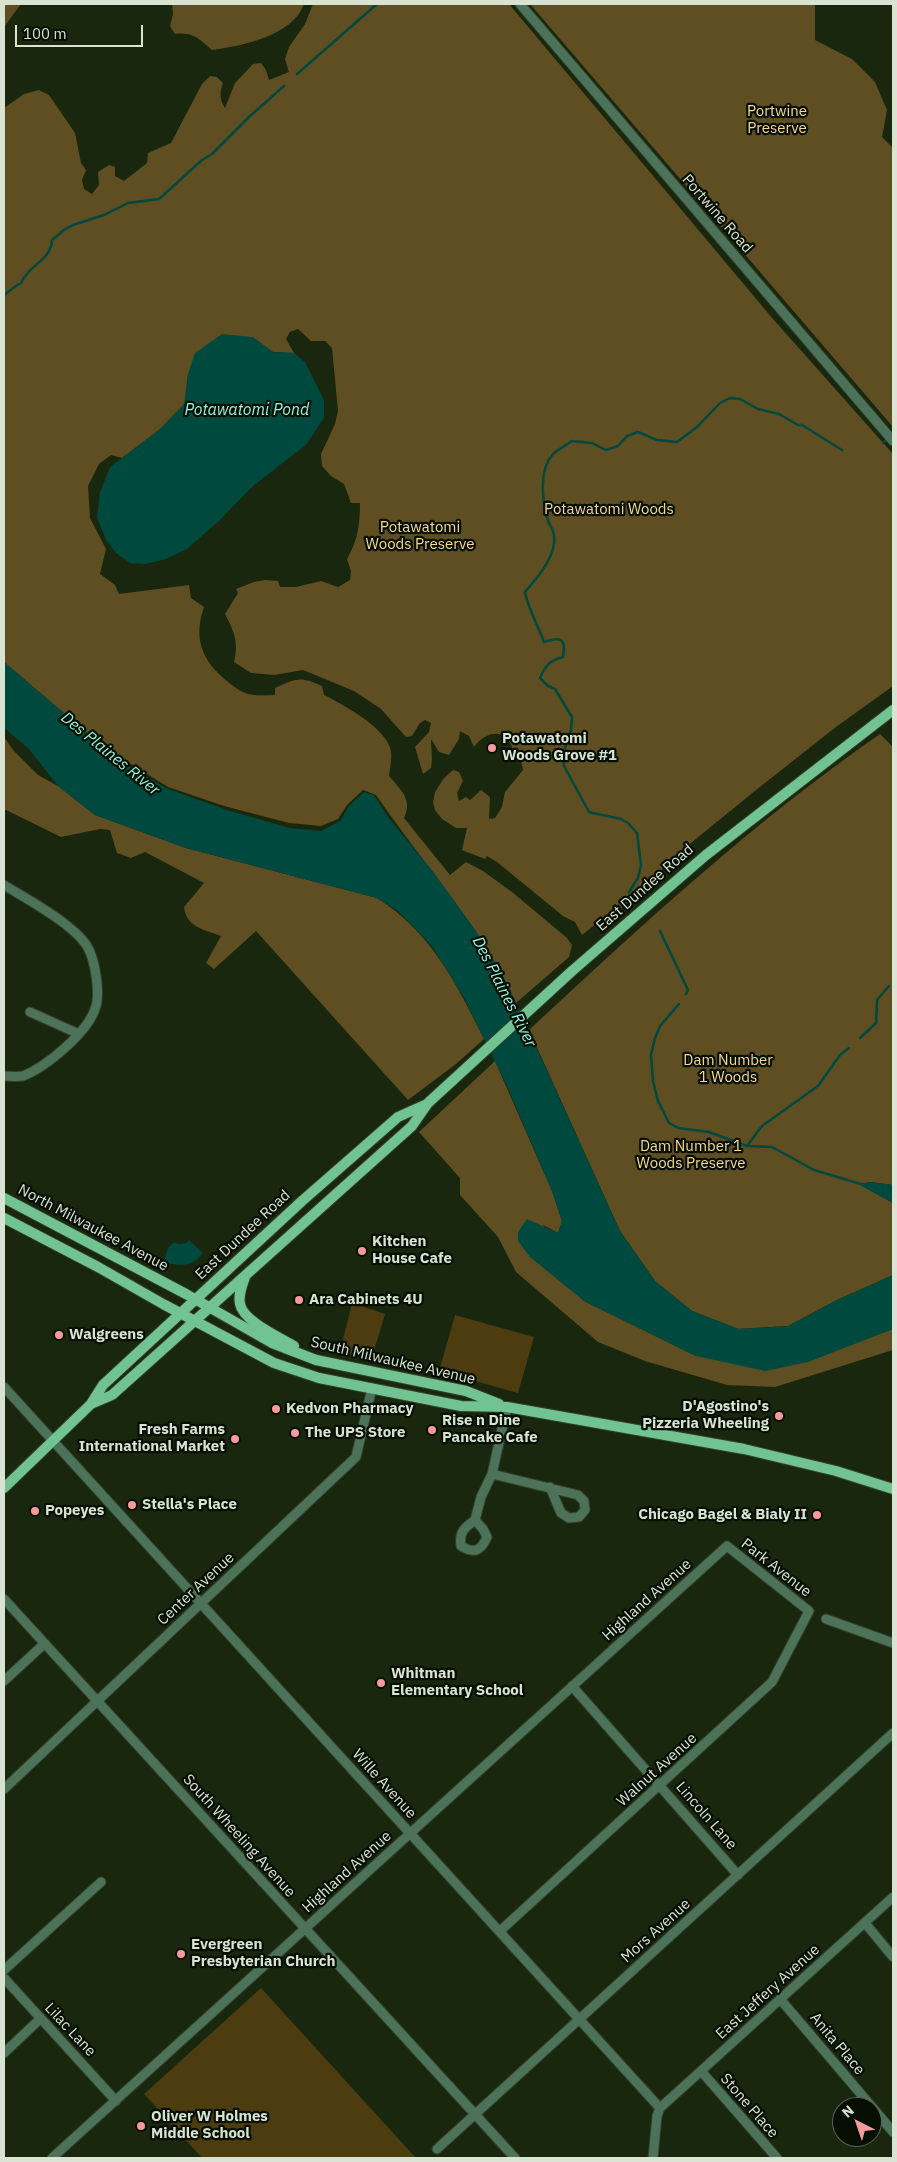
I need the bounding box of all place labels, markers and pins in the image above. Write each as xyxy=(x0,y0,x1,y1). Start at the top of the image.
place label: Potawatomi Woods Grove #1 xyxy=(502,730,617,765)
marker: Potawatomi Woods Grove #1 xyxy=(486,742,498,754)
place label: Kitchen House Cafe xyxy=(372,1233,452,1268)
marker: Kitchen House Cafe xyxy=(356,1245,368,1257)
place label: Ara Cabinets 4U xyxy=(309,1291,423,1309)
marker: Ara Cabinets 4U xyxy=(293,1294,305,1306)
place label: Walgreens xyxy=(69,1326,144,1344)
marker: Walgreens xyxy=(53,1329,65,1341)
place label: D'Agostino's Pizzeria Wheeling xyxy=(642,1398,769,1433)
place label: Kedvon Pharmacy xyxy=(286,1400,414,1418)
marker: Kedvon Pharmacy xyxy=(270,1403,282,1415)
marker: D'Agostino's Pizzeria Wheeling xyxy=(773,1410,785,1422)
place label: Rise n Dine Pancake Cafe xyxy=(442,1412,538,1447)
place label: Fresh Farms International Market xyxy=(79,1421,225,1456)
place label: The UPS Store xyxy=(305,1424,406,1442)
marker: Rise n Dine Pancake Cafe xyxy=(426,1424,438,1436)
marker: The UPS Store xyxy=(289,1427,301,1439)
marker: Fresh Farms International Market xyxy=(229,1433,241,1445)
place label: Stella's Place xyxy=(142,1496,237,1514)
marker: Stella's Place xyxy=(126,1499,138,1511)
place label: Popeyes xyxy=(45,1502,104,1520)
marker: Popeyes xyxy=(29,1505,41,1517)
place label: Chicago Bagel & Bialy II xyxy=(638,1506,807,1524)
marker: Chicago Bagel & Bialy II xyxy=(811,1509,823,1521)
place label: Whitman Elementary School xyxy=(391,1665,523,1700)
marker: Whitman Elementary School xyxy=(375,1677,387,1689)
place label: Evergreen Presbyterian Church xyxy=(191,1936,335,1971)
marker: Evergreen Presbyterian Church xyxy=(175,1948,187,1960)
place label: Oliver W Holmes Middle School xyxy=(151,2108,268,2143)
marker: Oliver W Holmes Middle School xyxy=(135,2120,147,2132)

